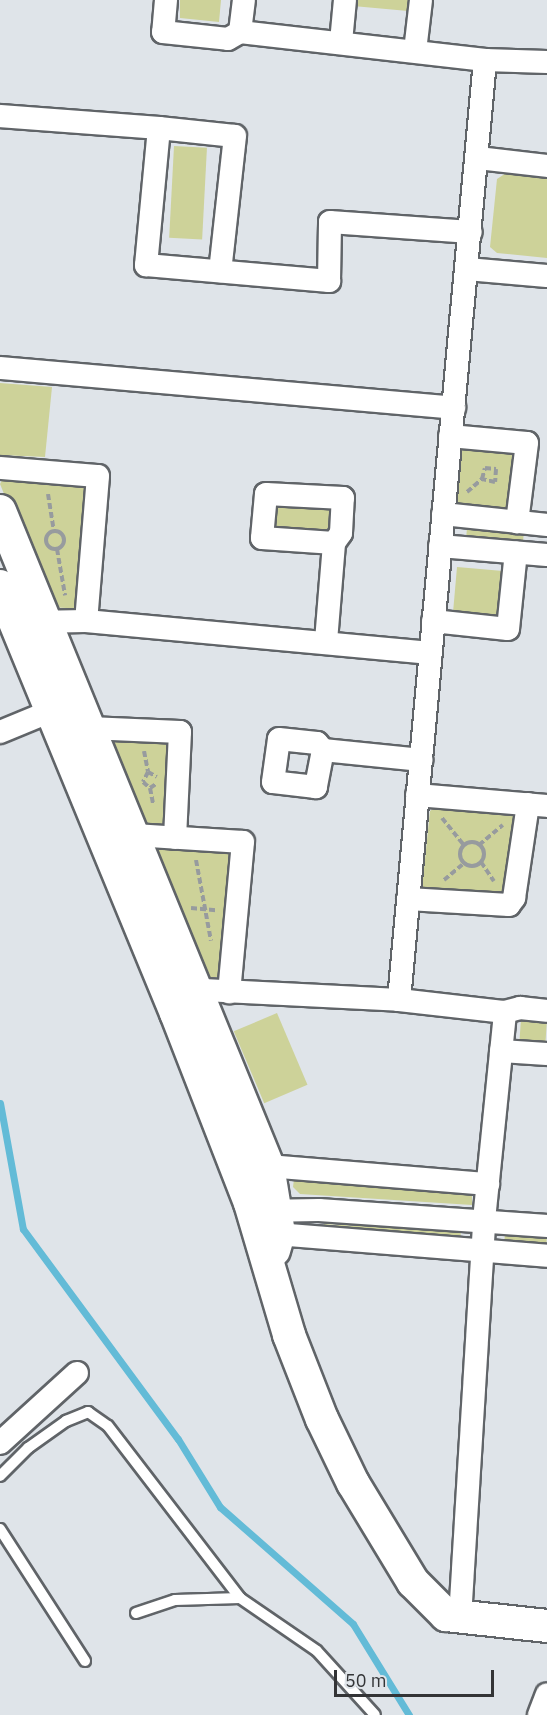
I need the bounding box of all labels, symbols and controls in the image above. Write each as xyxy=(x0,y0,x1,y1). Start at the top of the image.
scale bar xyxy=(337,1658,498,1696)
text: 50 m xyxy=(345,1669,387,1692)

